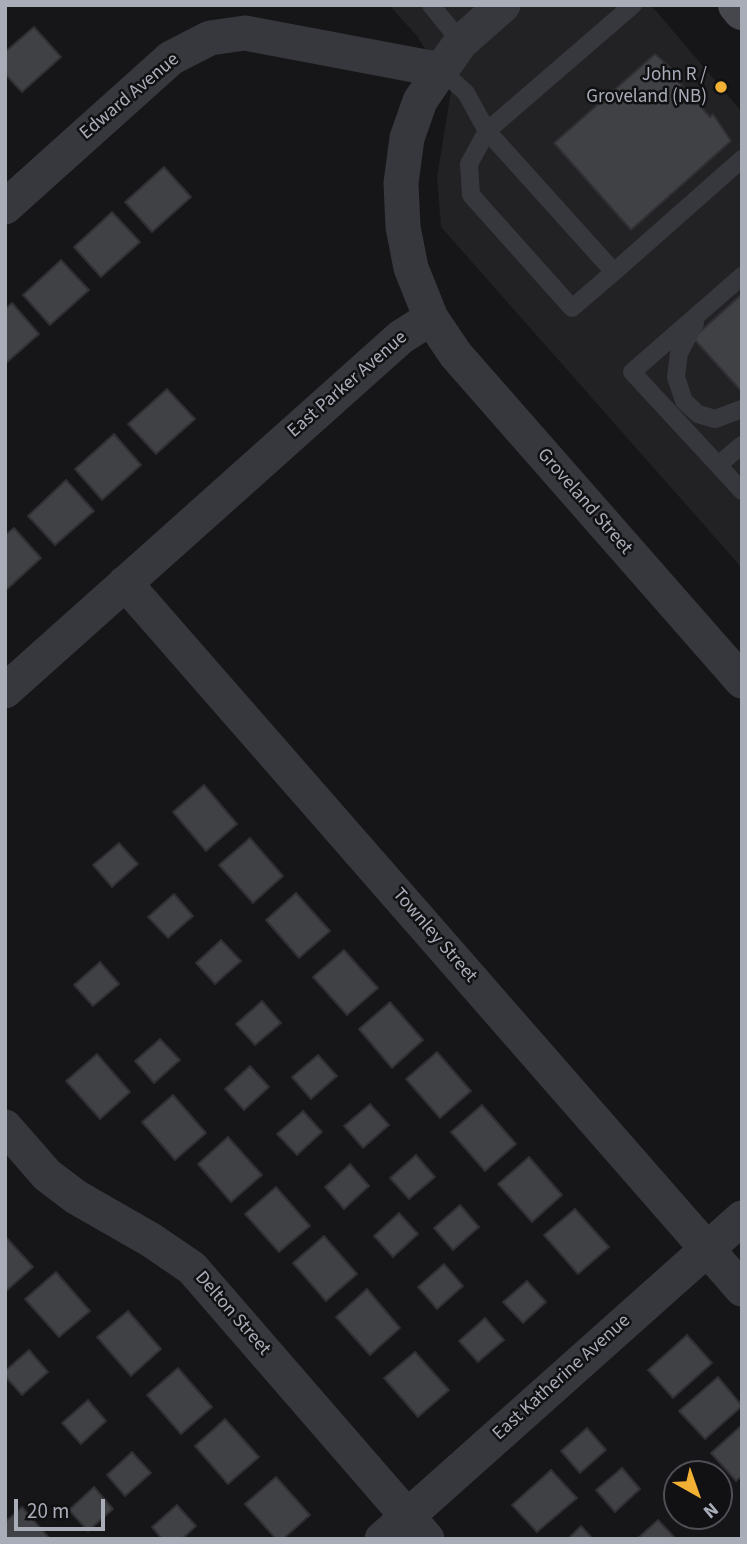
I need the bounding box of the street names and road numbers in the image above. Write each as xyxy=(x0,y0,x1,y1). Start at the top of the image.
street label: Edward Avenue xyxy=(76,49,184,145)
street label: East Parker Avenue xyxy=(284,327,412,443)
street label: Groveland Street xyxy=(532,444,636,560)
street label: Townley Street xyxy=(387,884,481,988)
street label: Delton Street xyxy=(189,1267,275,1361)
street label: East Katherine Avenue xyxy=(488,1310,636,1446)

